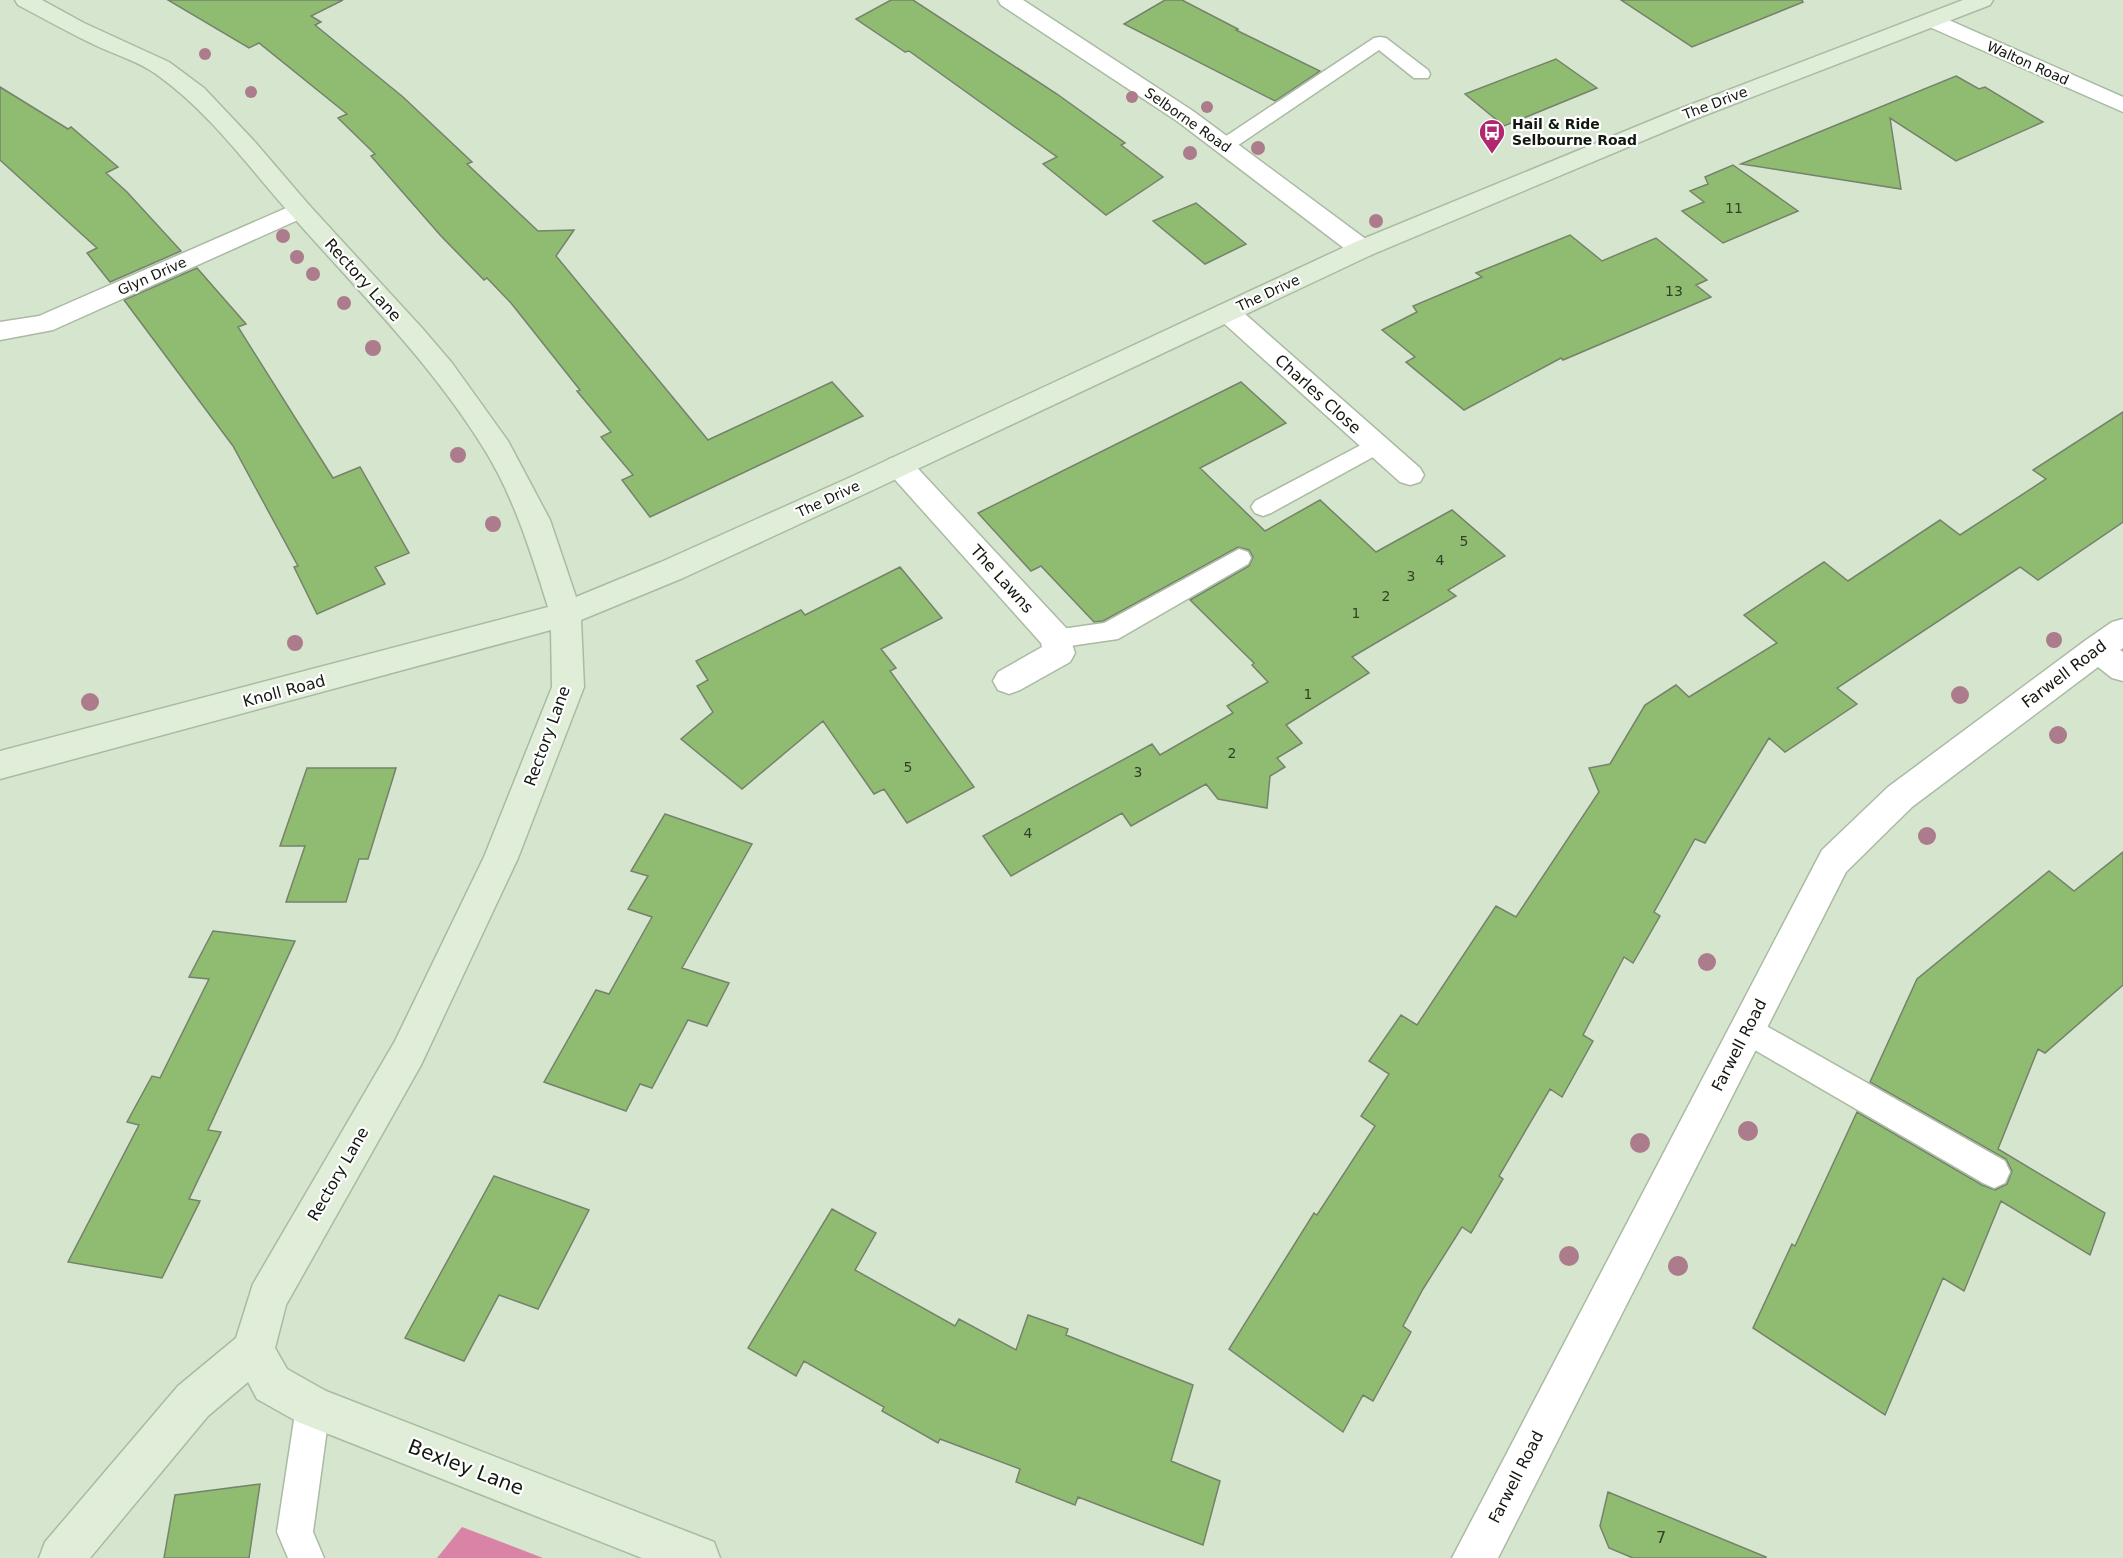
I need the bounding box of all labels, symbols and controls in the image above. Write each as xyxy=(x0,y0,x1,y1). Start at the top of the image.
street label: Walton Road xyxy=(1985,38,2071,88)
street label: The Drive xyxy=(1680,83,1750,123)
street label: Selborne Road xyxy=(1142,84,1234,156)
place label: Hail & Ride Selbourne Road xyxy=(1512,116,1637,148)
bus stop icon: Hail & Ride Selbourne Road xyxy=(1477,117,1507,155)
house number: 11 xyxy=(1725,200,1743,216)
street label: Rectory Lane xyxy=(321,235,405,325)
street label: Glyn Drive xyxy=(115,254,189,298)
street label: The Drive xyxy=(1233,271,1302,315)
house number: 13 xyxy=(1665,283,1683,299)
street label: Charles Close xyxy=(1271,350,1365,438)
street label: The Drive xyxy=(793,477,862,521)
house number: 5 xyxy=(1460,533,1468,549)
street label: The Lawns xyxy=(966,540,1038,617)
house number: 4 xyxy=(1436,552,1445,568)
house number: 3 xyxy=(1407,568,1415,584)
house number: 2 xyxy=(1382,588,1390,604)
house number: 1 xyxy=(1352,605,1360,621)
street label: Farwell Road xyxy=(2018,636,2110,712)
street label: Knoll Road xyxy=(241,671,327,711)
street label: Rectory Lane xyxy=(520,683,574,789)
house number: 1 xyxy=(1304,686,1312,702)
house number: 2 xyxy=(1228,745,1236,761)
house number: 5 xyxy=(904,759,912,775)
house number: 3 xyxy=(1134,764,1142,780)
house number: 4 xyxy=(1024,825,1033,841)
street label: Farwell Road xyxy=(1708,996,1770,1094)
street label: Rectory Lane xyxy=(304,1124,372,1224)
street label: Farwell Road xyxy=(1485,1428,1547,1526)
street label: Bexley Lane xyxy=(405,1434,527,1500)
house number: 7 xyxy=(1656,1528,1666,1547)

